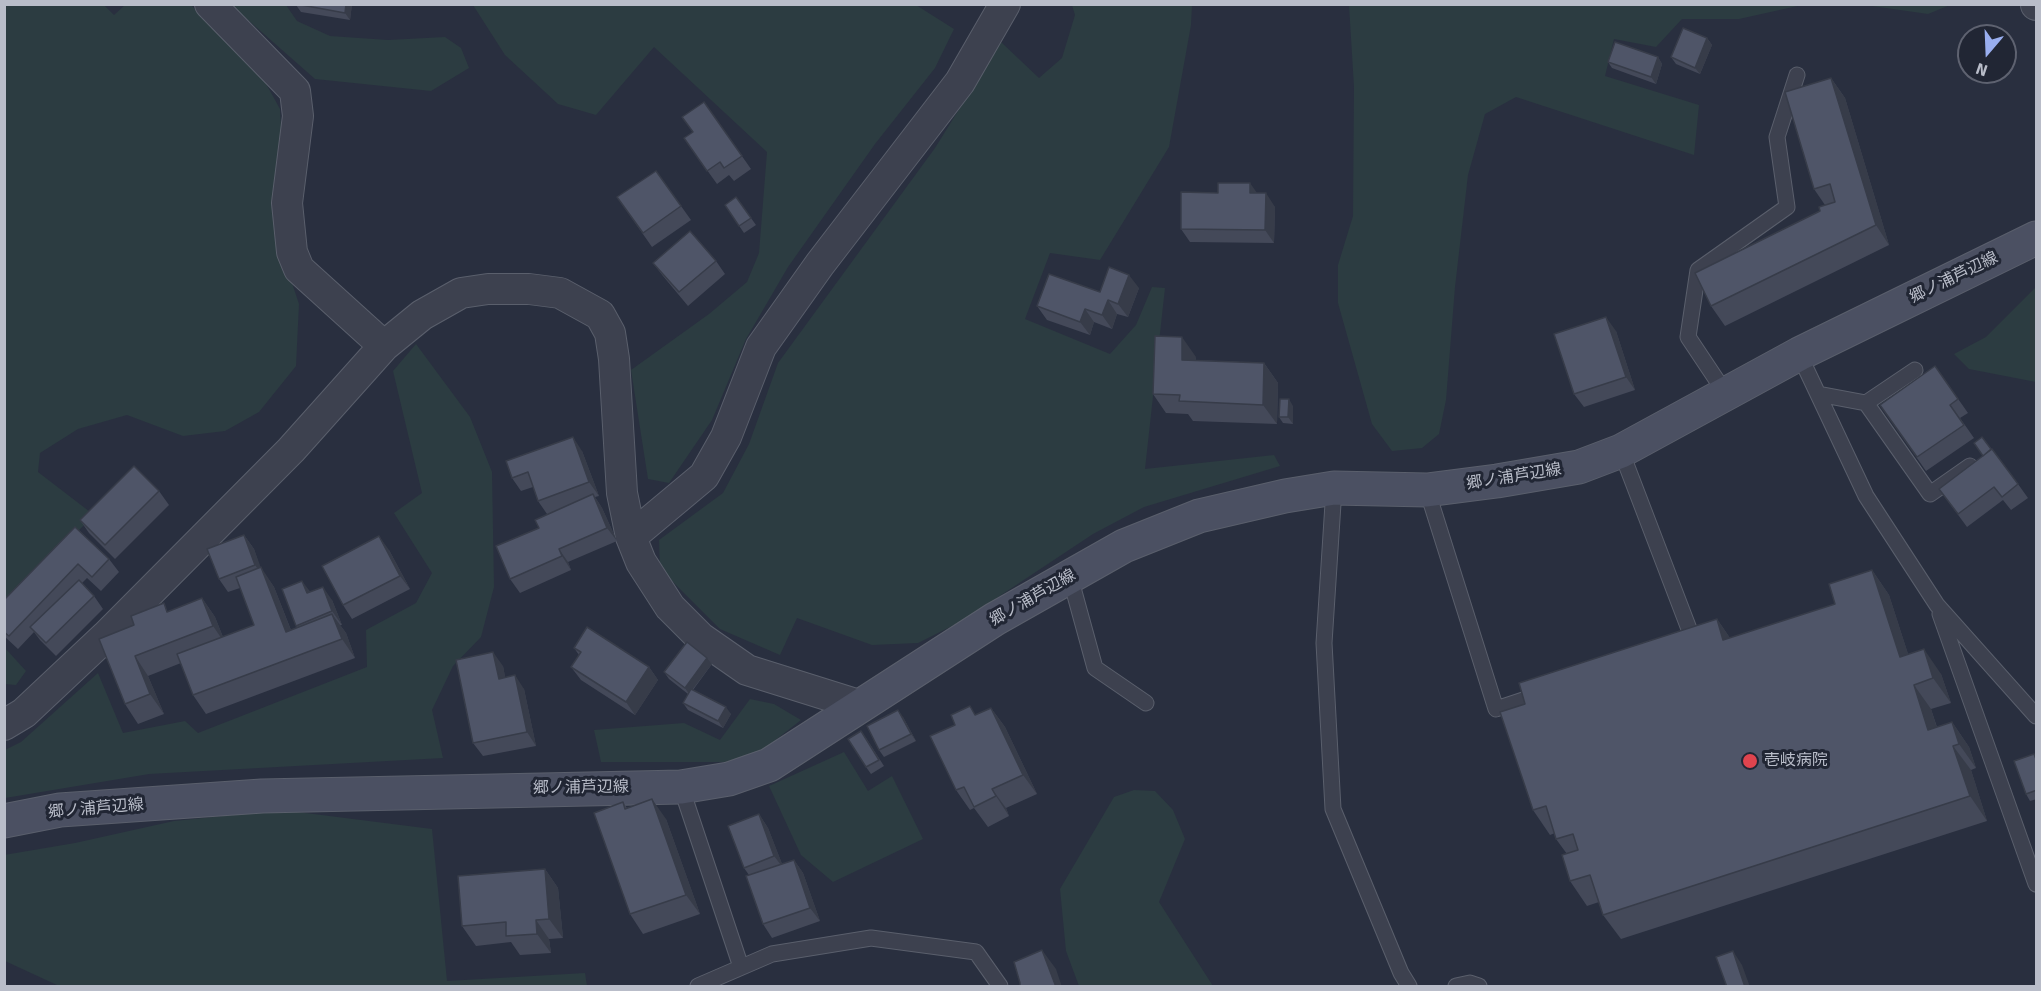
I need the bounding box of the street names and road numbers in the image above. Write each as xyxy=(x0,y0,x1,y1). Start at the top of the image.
street label: 郷ノ浦芦辺線 xyxy=(1907,248,2001,308)
street label: 郷ノ浦芦辺線 xyxy=(1465,460,1563,494)
street label: 郷ノ浦芦辺線 xyxy=(987,566,1079,630)
street label: 郷ノ浦芦辺線 xyxy=(533,778,629,798)
street label: 郷ノ浦芦辺線 xyxy=(47,795,145,823)

